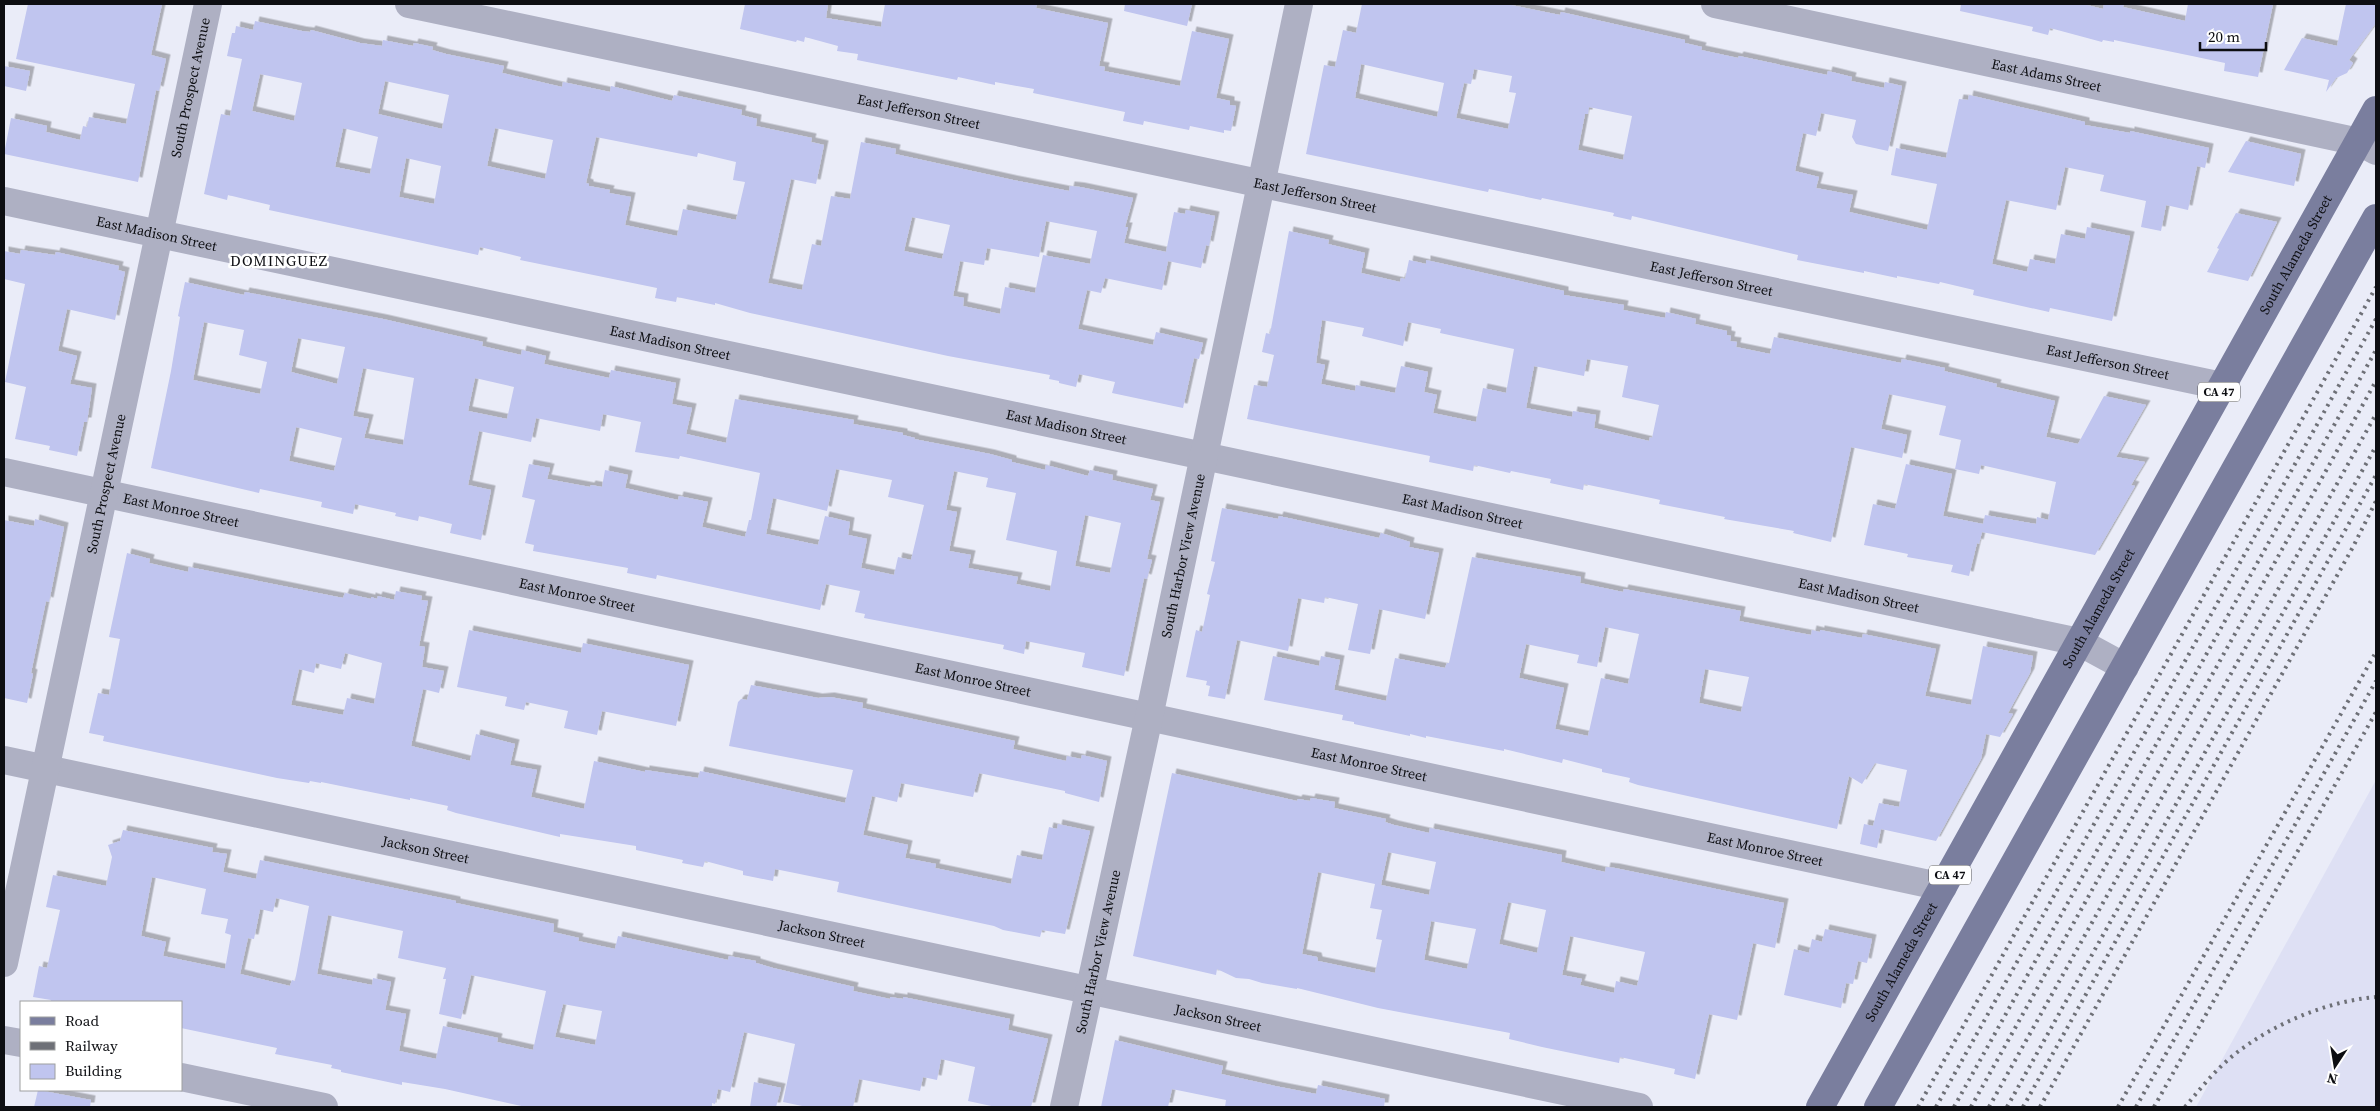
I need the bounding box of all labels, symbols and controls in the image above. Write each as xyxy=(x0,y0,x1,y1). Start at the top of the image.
street label: South Prospect Avenue xyxy=(166,16,215,159)
scale bar xyxy=(2200,20,2266,52)
text: 20 m xyxy=(2208,26,2240,47)
street label: East Adams Street xyxy=(1990,54,2104,97)
street label: East Jefferson Street xyxy=(856,89,983,134)
street label: East Jefferson Street xyxy=(1252,172,1379,218)
street label: South Alameda Street xyxy=(2254,191,2337,318)
street label: East Madison Street xyxy=(94,211,219,256)
district label: DOMINGUEZ xyxy=(230,250,328,271)
street label: East Jefferson Street xyxy=(1648,256,1775,301)
street label: East Madison Street xyxy=(608,320,733,365)
street label: East Jefferson Street xyxy=(2044,339,2171,385)
road number: CA 47 xyxy=(2198,382,2240,402)
street label: East Madison Street xyxy=(1004,404,1129,449)
street label: South Prospect Avenue xyxy=(81,412,131,556)
street label: South Harbor View Avenue xyxy=(1156,472,1210,640)
street label: East Monroe Street xyxy=(121,488,241,532)
street label: East Madison Street xyxy=(1400,488,1525,534)
street label: South Alameda Street xyxy=(2057,545,2140,672)
street label: East Monroe Street xyxy=(517,572,637,617)
street label: East Madison Street xyxy=(1796,573,1921,618)
street label: East Monroe Street xyxy=(913,657,1033,702)
street label: East Monroe Street xyxy=(1309,742,1429,786)
street label: East Monroe Street xyxy=(1705,827,1825,871)
street label: Jackson Street xyxy=(380,830,471,868)
road number: CA 47 xyxy=(1929,866,1971,884)
street label: South Harbor View Avenue xyxy=(1070,868,1125,1036)
street label: South Alameda Street xyxy=(1860,898,1942,1025)
street label: Jackson Street xyxy=(776,914,867,953)
street label: Jackson Street xyxy=(1172,999,1263,1037)
legend xyxy=(20,1001,182,1091)
text: Road xyxy=(65,1010,99,1031)
text: Railway xyxy=(65,1035,118,1056)
north arrow xyxy=(2310,1041,2360,1091)
text: Building xyxy=(65,1060,122,1081)
text: N xyxy=(2325,1068,2339,1090)

